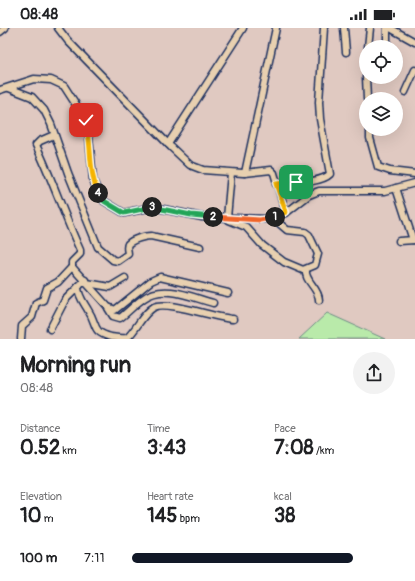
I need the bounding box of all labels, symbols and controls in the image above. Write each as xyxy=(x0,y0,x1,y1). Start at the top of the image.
text: 08:48 xyxy=(20,5,58,24)
map controls xyxy=(359,40,403,136)
button: locate xyxy=(359,40,403,84)
button: layers xyxy=(359,92,403,136)
pin xyxy=(69,103,103,137)
icon: check xyxy=(75,109,97,131)
pin xyxy=(279,165,313,199)
icon: arrive xyxy=(285,171,307,193)
pin: 4 xyxy=(88,183,108,203)
text: 4 xyxy=(95,186,101,199)
pin: 3 xyxy=(142,197,162,217)
text: 3 xyxy=(149,200,155,213)
pin: 2 xyxy=(203,207,223,227)
pin: 1 xyxy=(265,207,285,227)
text: 2 xyxy=(210,210,216,223)
text: 1 xyxy=(273,210,277,223)
text: Morning run xyxy=(20,351,131,379)
button: share xyxy=(353,352,395,394)
text: 08:48 xyxy=(20,380,53,396)
text: Distance xyxy=(20,422,60,435)
text: Time xyxy=(147,422,170,435)
text: Pace xyxy=(274,422,296,435)
text: 0.52 xyxy=(20,435,60,460)
text: 3:43 xyxy=(147,435,186,460)
text: 7:08 xyxy=(274,435,314,460)
text: km xyxy=(60,444,77,457)
text: /km xyxy=(314,444,334,457)
text: Elevation xyxy=(20,490,62,503)
text: Heart rate xyxy=(147,490,193,503)
text: kcal xyxy=(274,490,292,503)
text: 10 xyxy=(20,503,41,528)
text: 145 xyxy=(147,503,177,528)
text: 38 xyxy=(274,503,295,528)
text: m xyxy=(41,512,54,525)
text: bpm xyxy=(177,512,200,525)
text: 100 m xyxy=(20,550,57,566)
text: 7:11 xyxy=(84,550,105,566)

